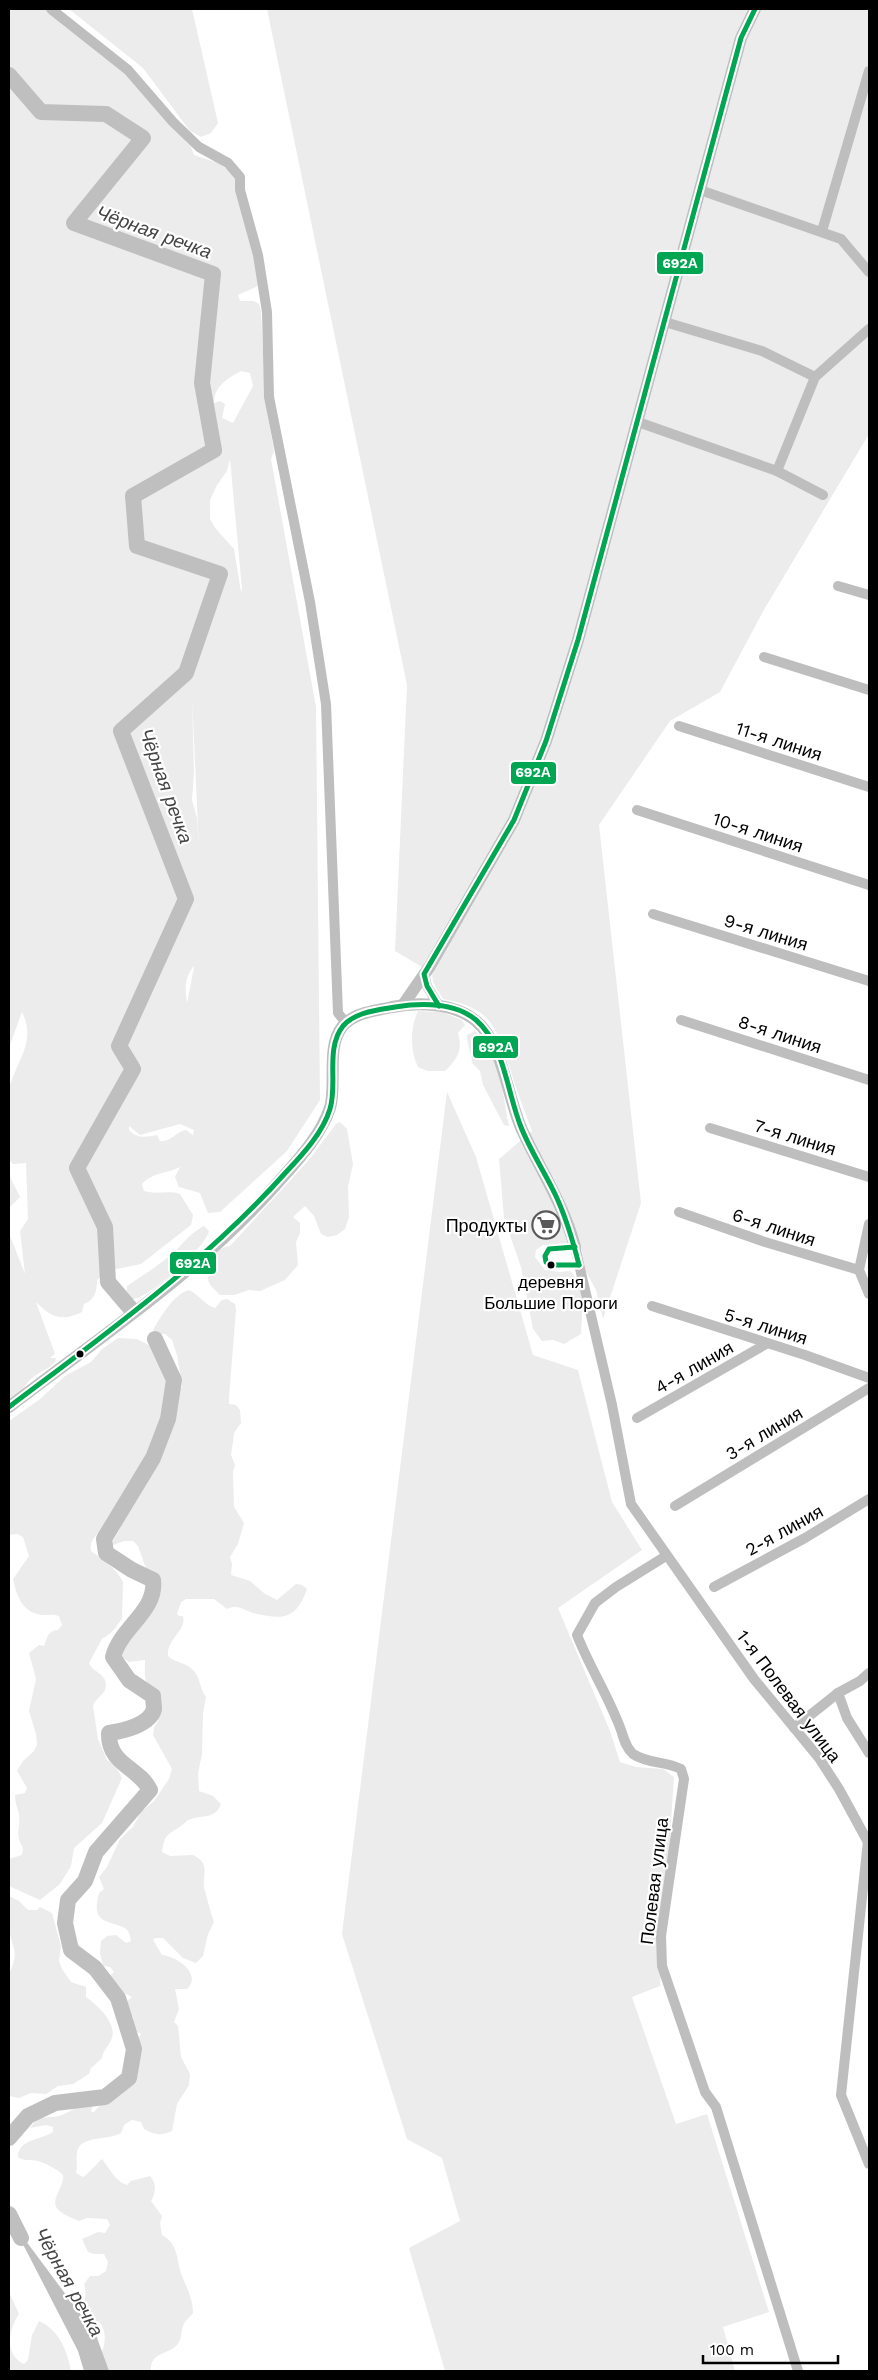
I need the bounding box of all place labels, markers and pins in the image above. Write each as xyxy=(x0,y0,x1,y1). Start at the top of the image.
supermarket icon: Продукты xyxy=(531,1210,561,1240)
place label: Продукты xyxy=(446,1215,527,1236)
marker: деревня Большие Пороги xyxy=(546,1260,556,1270)
place label: деревня Большие Пороги xyxy=(484,1272,618,1313)
unlabelled marker xyxy=(75,1349,85,1359)

